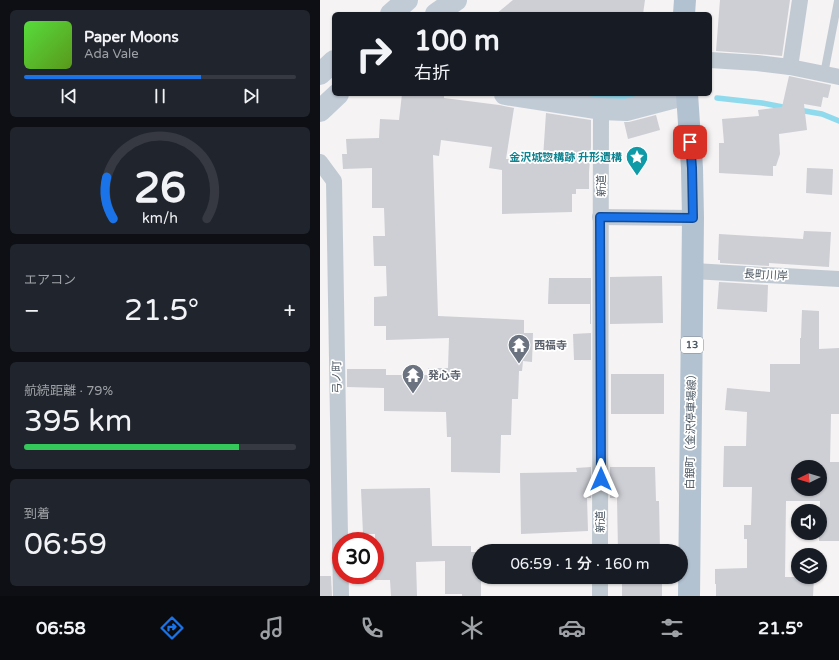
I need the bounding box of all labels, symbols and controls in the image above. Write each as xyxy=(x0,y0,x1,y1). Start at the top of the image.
text: 100 m xyxy=(414,24,500,58)
text: Paper Moons xyxy=(84,28,179,46)
icon: right xyxy=(348,28,400,80)
text: Ada Vale xyxy=(84,46,139,62)
text: 右折 xyxy=(414,62,450,84)
icon: previous xyxy=(58,85,80,107)
icon: pause xyxy=(149,85,171,107)
icon: next xyxy=(240,85,262,107)
pin xyxy=(673,125,707,159)
icon: arrive xyxy=(679,131,701,153)
place icon: 金沢城惣構跡 升形遺構 xyxy=(624,144,650,177)
place label: 金沢城惣構跡 升形遺構 xyxy=(509,151,622,164)
text: 26 xyxy=(134,164,186,214)
street label: 新道 xyxy=(595,175,608,197)
text: km/h xyxy=(142,209,178,226)
street label: 長町川岸 xyxy=(744,267,788,283)
text: エアコン xyxy=(24,272,76,288)
text: 21.5° xyxy=(124,292,199,329)
text: − xyxy=(24,298,40,324)
text: + xyxy=(284,298,296,324)
temple icon: 西福寺 xyxy=(506,332,532,365)
road number: 13 xyxy=(681,337,703,353)
place label: 西福寺 xyxy=(534,339,567,352)
street label: 弓ノ町 xyxy=(330,360,344,394)
temple icon: 発心寺 xyxy=(400,362,426,395)
street label: 白銀町（金沢停車場線） xyxy=(683,368,699,490)
place label: 発心寺 xyxy=(428,369,461,382)
text: 航続距離 · 79% xyxy=(24,383,113,399)
text: 395 km xyxy=(24,403,132,440)
position arrow xyxy=(580,458,622,500)
north arrow xyxy=(791,460,827,496)
map controls xyxy=(791,460,827,584)
button: sound xyxy=(791,504,827,540)
text: 到着 xyxy=(24,506,50,522)
street label: 新道 xyxy=(594,511,607,533)
text: 06:59 xyxy=(24,526,107,563)
speed limit sign: 30 xyxy=(332,532,384,584)
button: layers xyxy=(791,548,827,584)
text: 06:59 · 1 分 · 160 m xyxy=(510,555,650,573)
icon: directions xyxy=(158,614,186,642)
icon: music xyxy=(258,614,286,642)
icon: phone xyxy=(358,614,386,642)
icon: climate xyxy=(458,614,486,642)
icon: car xyxy=(558,614,586,642)
icon: filters xyxy=(658,614,686,642)
text: 06:58 xyxy=(36,617,86,639)
text: 21.5° xyxy=(758,617,803,639)

